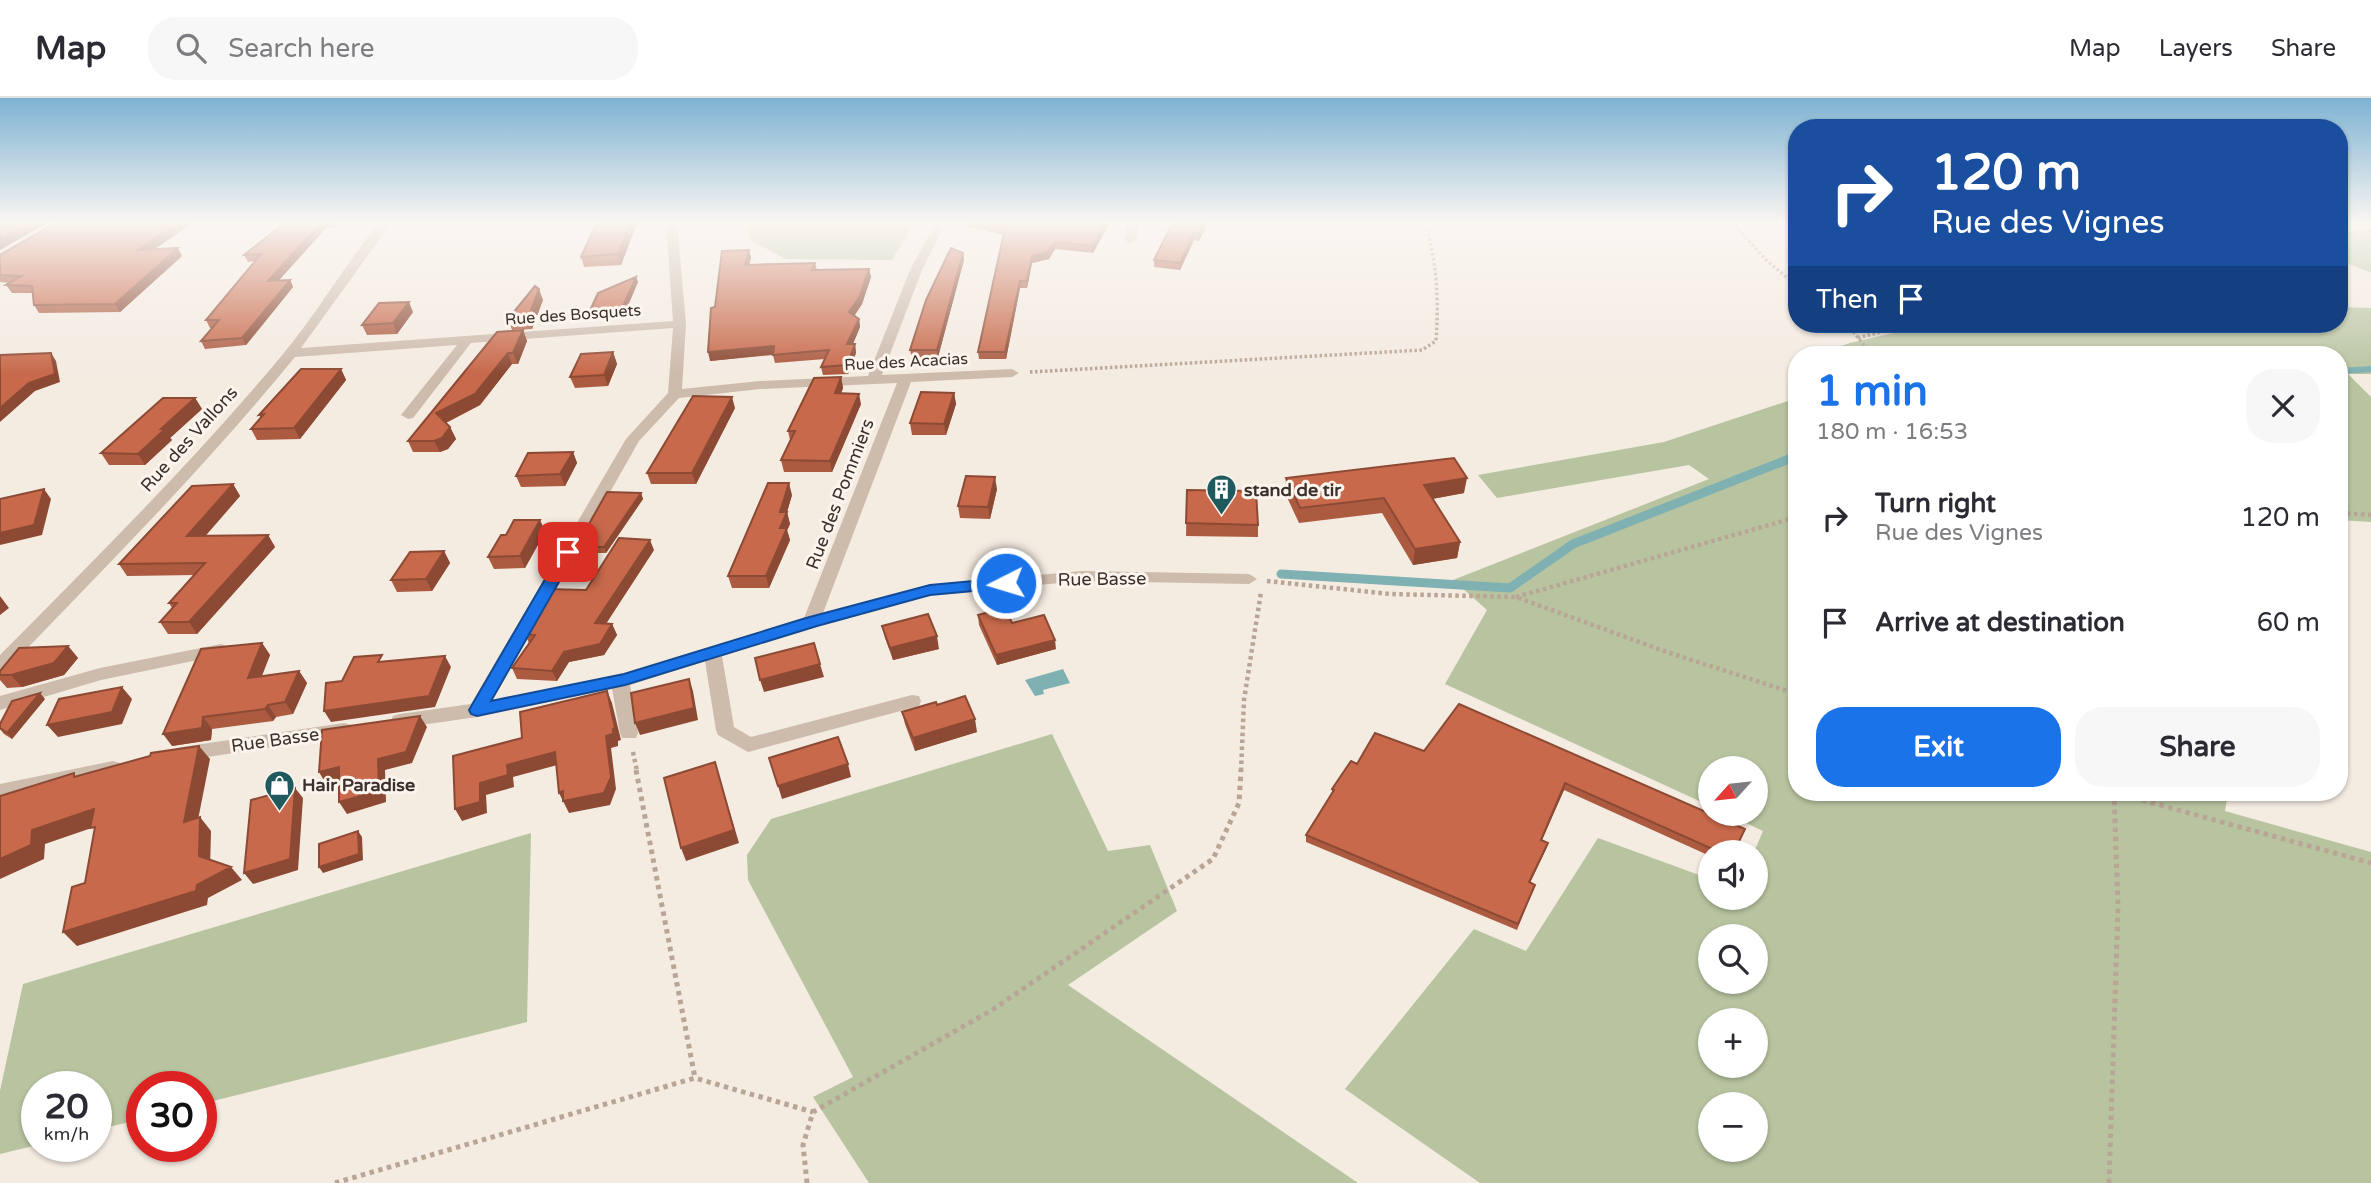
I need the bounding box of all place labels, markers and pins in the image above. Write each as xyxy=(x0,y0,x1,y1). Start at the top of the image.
building icon: stand de tir xyxy=(1204,473,1238,517)
place label: stand de tir xyxy=(1244,479,1342,501)
pin xyxy=(538,522,598,582)
shop icon: Hair Paradise xyxy=(262,768,296,812)
place label: Hair Paradise xyxy=(302,774,415,796)

